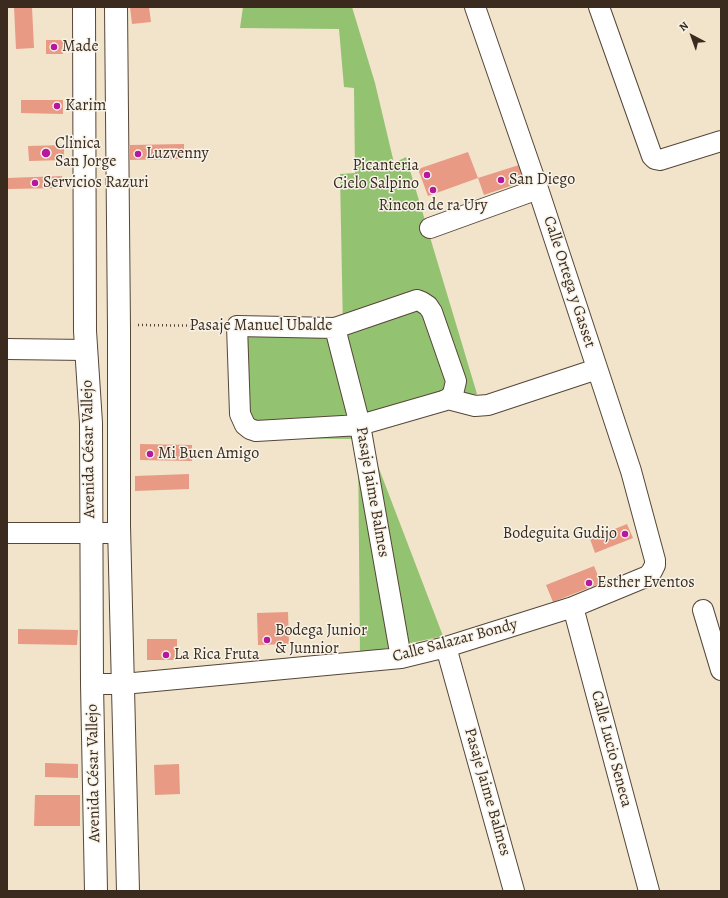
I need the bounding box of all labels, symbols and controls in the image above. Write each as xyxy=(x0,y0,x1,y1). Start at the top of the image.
north arrow xyxy=(672,16,712,56)
text: N xyxy=(676,18,692,35)
place label: Made xyxy=(62,37,99,57)
marker: Made xyxy=(49,42,59,52)
place label: Karim xyxy=(65,96,106,116)
marker: Karim xyxy=(52,101,62,111)
place label: Clinica San Jorge xyxy=(55,134,116,172)
place label: Luzvenny xyxy=(146,144,209,164)
marker: Clinica San Jorge xyxy=(40,147,52,159)
marker: Luzvenny xyxy=(133,149,143,159)
place label: Picanteria Cielo Salpino xyxy=(333,156,419,194)
marker: Picanteria Cielo Salpino xyxy=(422,170,432,180)
place label: San Diego xyxy=(509,170,575,190)
place label: Servicios Razuri xyxy=(43,173,149,193)
marker: San Diego xyxy=(496,175,506,185)
marker: Servicios Razuri xyxy=(30,178,40,188)
marker: Rincon de ra Ury xyxy=(428,185,438,195)
place label: Rincon de ra Ury xyxy=(379,196,487,216)
street label: Calle Ortega y Gasset xyxy=(539,214,599,350)
street label: Pasaje Manuel Ubalde xyxy=(190,316,332,336)
street label: Avenida César Vallejo xyxy=(78,380,100,518)
street label: Pasaje Jaime Balmes xyxy=(351,425,393,559)
place label: Mi Buen Amigo xyxy=(158,444,259,464)
marker: Mi Buen Amigo xyxy=(145,449,155,459)
place label: Bodeguita Gudijo xyxy=(503,524,617,544)
marker: Bodeguita Gudijo xyxy=(620,529,630,539)
place label: Esther Eventos xyxy=(597,573,695,593)
marker: Esther Eventos xyxy=(584,578,594,588)
street label: Calle Salazar Bondy xyxy=(390,615,520,667)
place label: Bodega Junior & Junnior xyxy=(275,621,367,659)
marker: Bodega Junior & Junnior xyxy=(262,635,272,645)
place label: La Rica Fruta xyxy=(174,645,260,665)
marker: La Rica Fruta xyxy=(161,650,171,660)
street label: Calle Lucio Seneca xyxy=(586,688,636,810)
street label: Avenida César Vallejo xyxy=(83,704,105,842)
street label: Pasaje Jaime Balmes xyxy=(460,726,514,858)

